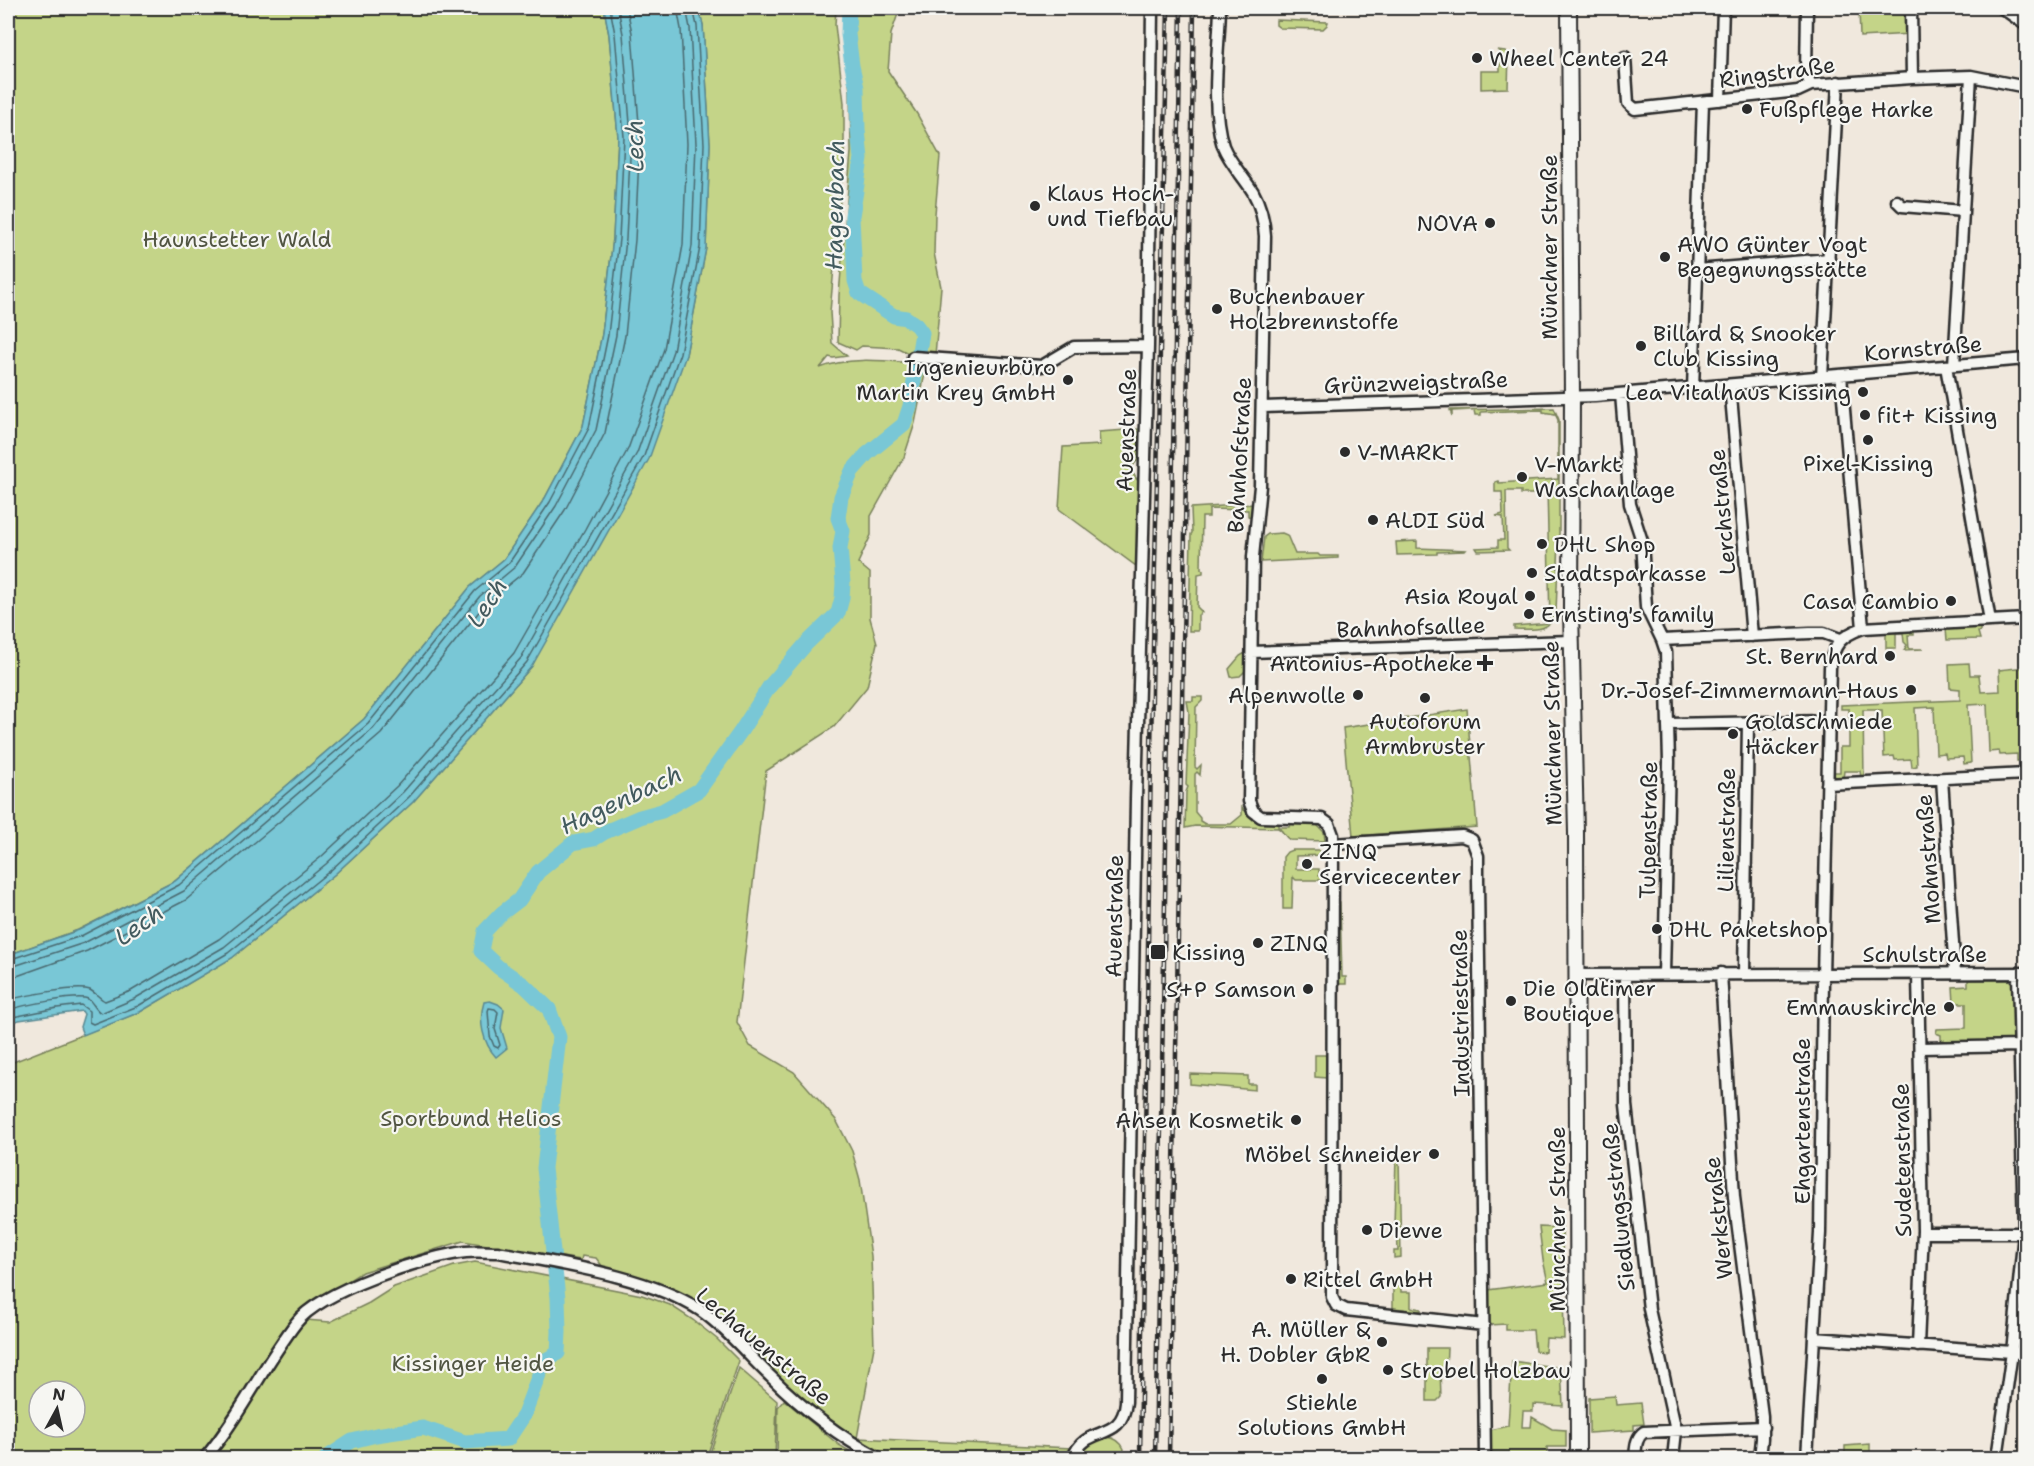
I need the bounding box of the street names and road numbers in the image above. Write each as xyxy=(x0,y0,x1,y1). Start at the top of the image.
street label: Ringstraße xyxy=(1717,50,1837,95)
street label: Münchner Straße xyxy=(1535,154,1564,340)
street label: Kornstraße xyxy=(1863,329,1983,368)
street label: Grünzweigstraße xyxy=(1323,365,1509,400)
street label: Auenstraße xyxy=(1110,368,1143,492)
street label: Bahnhofstraße xyxy=(1221,376,1258,534)
street label: Lerchstraße xyxy=(1703,448,1742,576)
street label: Bahnhofsallee xyxy=(1336,610,1486,645)
street label: Münchner Straße xyxy=(1536,640,1569,826)
street label: Tulpenstraße xyxy=(1633,761,1664,899)
street label: Lilienstraße xyxy=(1711,767,1742,893)
street label: Mohnstraße xyxy=(1909,793,1948,925)
street label: Auenstraße xyxy=(1099,854,1130,978)
street label: Industriestraße xyxy=(1445,929,1476,1097)
street label: Schulstraße xyxy=(1863,940,1987,969)
street label: Ehgartenstraße xyxy=(1788,1037,1817,1205)
street label: Sudetenstraße xyxy=(1887,1083,1918,1237)
street label: Siedlungsstraße xyxy=(1595,1121,1642,1293)
street label: Münchner Straße xyxy=(1543,1126,1572,1312)
street label: Werkstraße xyxy=(1698,1155,1739,1281)
street label: Lechauenstraße xyxy=(690,1281,838,1412)

